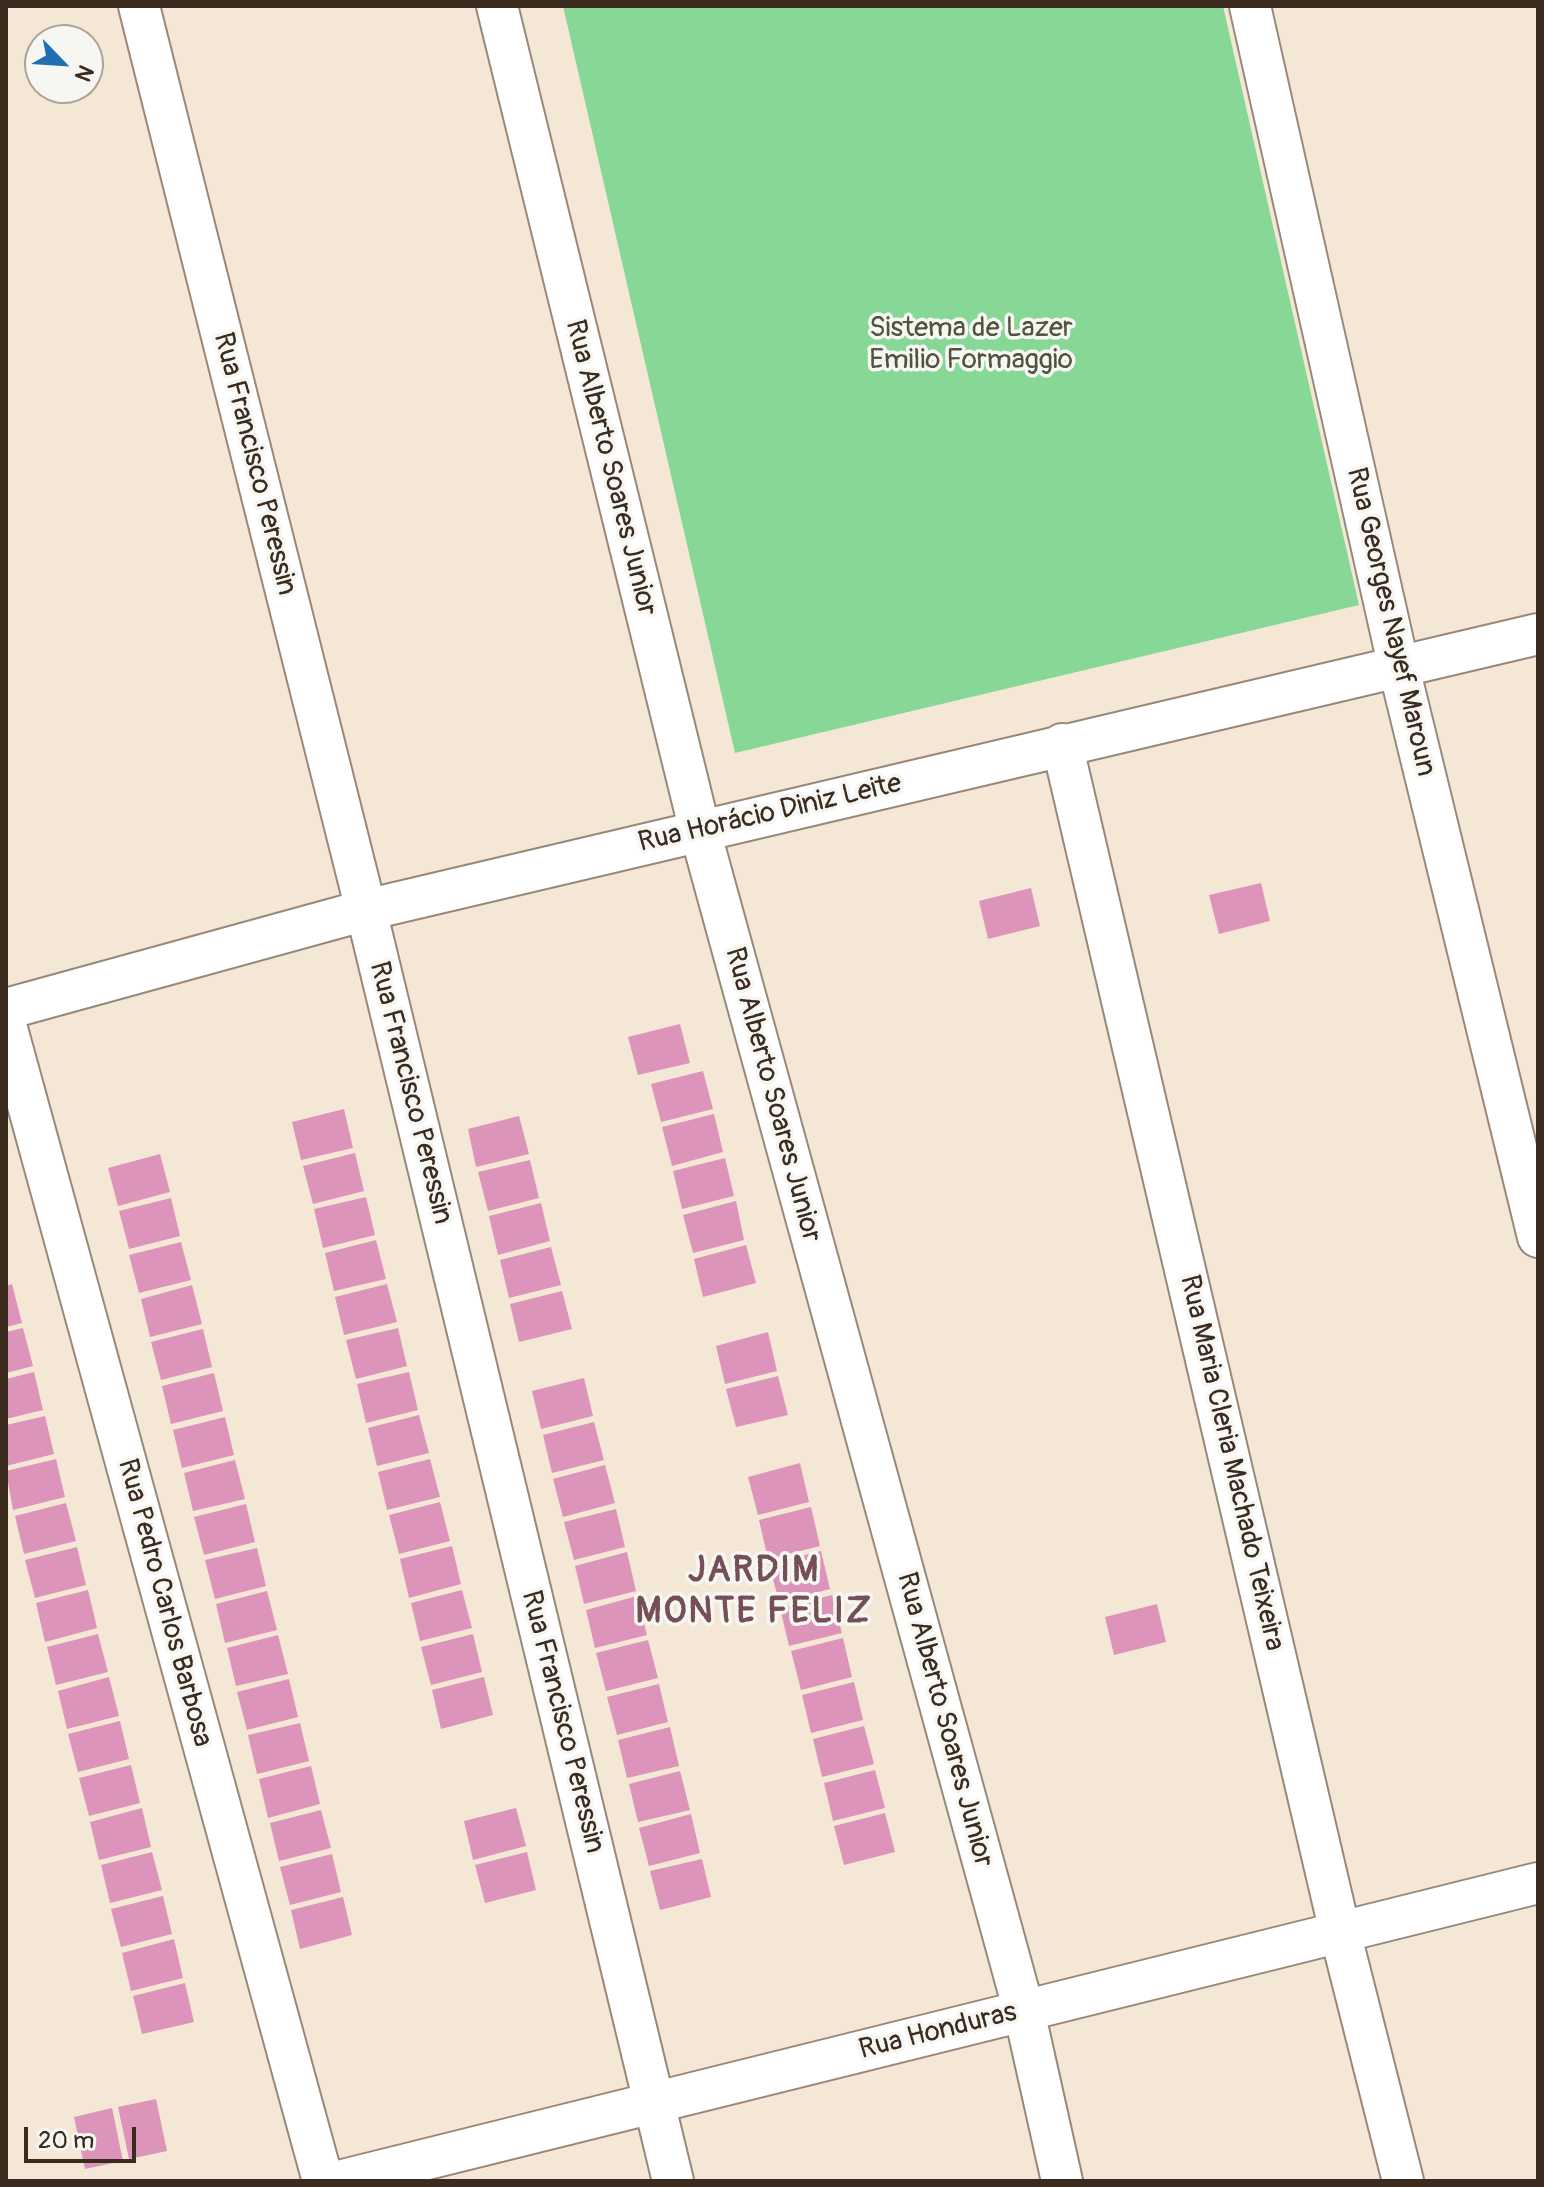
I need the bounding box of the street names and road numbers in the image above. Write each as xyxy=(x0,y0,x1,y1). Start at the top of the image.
street label: Rua Alberto Soares Junior xyxy=(557,317,663,619)
street label: Rua Francisco Peressin xyxy=(205,329,303,599)
street label: Rua Georges Nayef Maroun xyxy=(1338,464,1442,780)
street label: Rua Horácio Diniz Leite xyxy=(635,767,905,861)
street label: Rua Alberto Soares Junior xyxy=(716,944,828,1246)
street label: Rua Francisco Peressin xyxy=(361,958,459,1228)
street label: Rua Maria Cleria Machado Teixeira xyxy=(1171,1272,1291,1654)
street label: Rua Pedro Carlos Barbosa xyxy=(109,1455,219,1751)
street label: Rua Alberto Soares Junior xyxy=(888,1569,1000,1871)
street label: Rua Francisco Peressin xyxy=(513,1587,611,1857)
street label: Rua Honduras xyxy=(856,1996,1020,2068)

